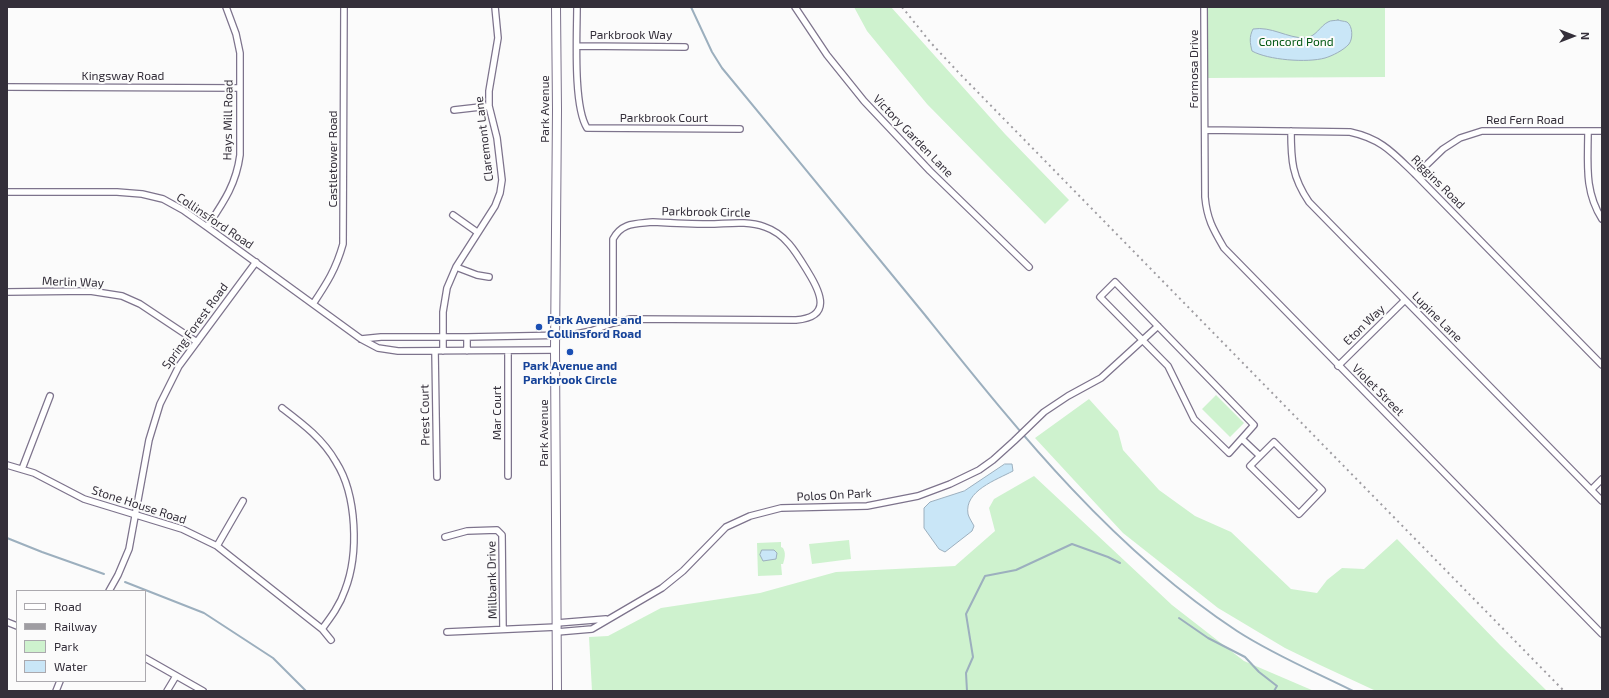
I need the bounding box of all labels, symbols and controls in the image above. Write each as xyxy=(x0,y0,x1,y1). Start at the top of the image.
north arrow xyxy=(1553,16,1593,56)
street label: Parkbrook Way xyxy=(590,28,672,42)
street label: Formosa Drive xyxy=(1187,29,1201,109)
text: N xyxy=(1579,32,1592,40)
park label: Concord Pond xyxy=(1258,35,1334,49)
street label: Kingsway Road xyxy=(82,69,164,83)
street label: Park Avenue xyxy=(538,75,552,143)
street label: Hays Mill Road xyxy=(220,80,236,160)
street label: Victory Garden Lane xyxy=(870,92,956,180)
street label: Claremont Lane xyxy=(472,96,496,182)
street label: Castletower Road xyxy=(326,111,340,207)
street label: Parkbrook Court xyxy=(620,111,708,125)
street label: Red Fern Road xyxy=(1486,113,1564,127)
street label: Riggins Road xyxy=(1408,152,1468,212)
street label: Collinsford Road xyxy=(174,190,256,252)
street label: Parkbrook Circle xyxy=(661,204,751,220)
street label: Merlin Way xyxy=(42,274,104,290)
street label: Spring Forest Road xyxy=(159,280,231,372)
street label: Lupine Lane xyxy=(1409,289,1465,345)
street label: Eton Way xyxy=(1340,302,1388,348)
place label: Park Avenue and Collinsford Road xyxy=(547,313,642,341)
marker: Park Avenue and Collinsford Road xyxy=(534,322,544,332)
marker: Park Avenue and Parkbrook Circle xyxy=(565,347,575,357)
place label: Park Avenue and Parkbrook Circle xyxy=(523,359,617,387)
street label: Violet Street xyxy=(1349,361,1407,419)
street label: Prest Court xyxy=(417,384,433,446)
street label: Mar Court xyxy=(490,386,504,440)
street label: Park Avenue xyxy=(537,399,551,467)
street label: Stone House Road xyxy=(90,483,188,527)
street label: Polos On Park xyxy=(796,486,872,504)
street label: Millbank Drive xyxy=(484,541,500,619)
legend xyxy=(16,590,146,682)
text: Road xyxy=(54,599,82,613)
text: Railway xyxy=(54,619,97,633)
text: Park xyxy=(54,639,79,653)
text: Water xyxy=(54,659,88,673)

